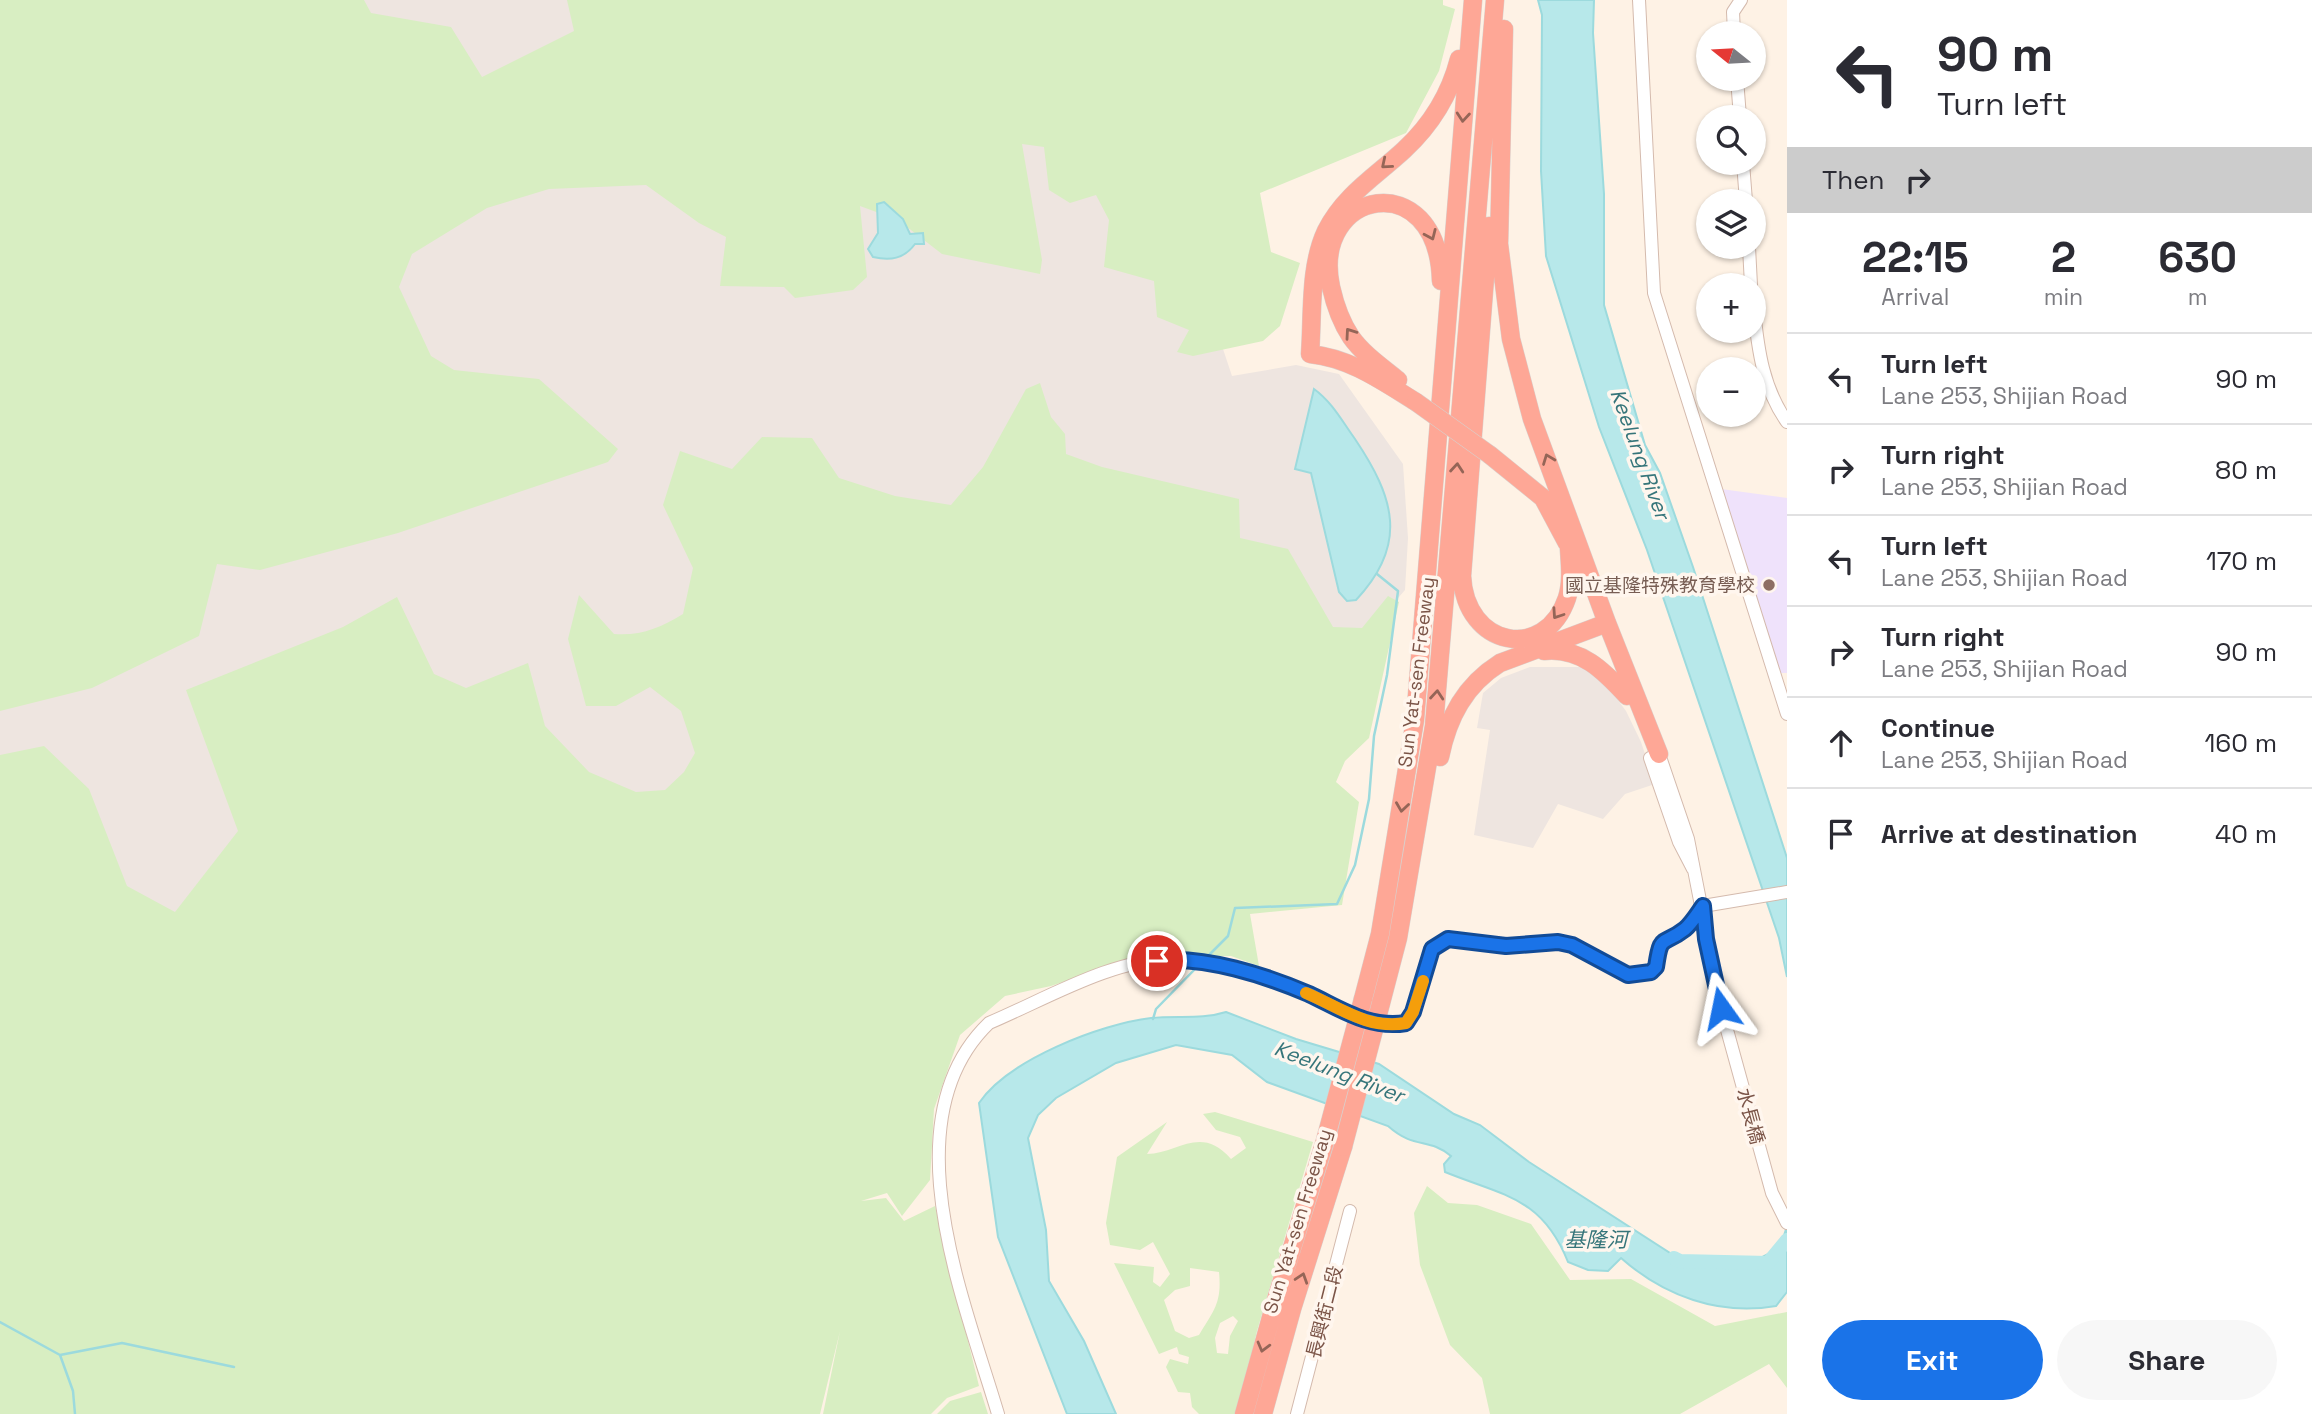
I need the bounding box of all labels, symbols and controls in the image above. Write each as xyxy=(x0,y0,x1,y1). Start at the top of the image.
north arrow xyxy=(1696,21,1766,91)
map controls xyxy=(1696,21,1766,427)
text: 90 m xyxy=(1937,23,2053,85)
icon: left xyxy=(1822,28,1913,119)
text: Turn left xyxy=(1937,84,2067,124)
button: search xyxy=(1696,105,1766,175)
one-way arrow xyxy=(1455,111,1470,123)
one-way arrow xyxy=(1382,156,1394,169)
icon: right xyxy=(1899,161,1937,199)
text: Then xyxy=(1822,163,1885,197)
button: layers xyxy=(1696,189,1766,259)
one-way arrow xyxy=(1423,228,1437,240)
text: 22:15 xyxy=(1862,231,1969,284)
text: 2 xyxy=(2051,231,2076,284)
text: 630 xyxy=(2158,231,2237,284)
button: + xyxy=(1696,273,1766,343)
text: Arrival xyxy=(1881,282,1950,312)
text: min xyxy=(2044,282,2083,312)
text: m xyxy=(2188,282,2207,312)
one-way arrow xyxy=(1346,328,1358,341)
text: Turn left xyxy=(1881,347,1988,381)
button: − xyxy=(1696,357,1766,427)
icon: left xyxy=(1822,360,1860,398)
text: 90 m xyxy=(2215,362,2277,396)
text: Lane 253, Shijian Road xyxy=(1881,381,2128,411)
water label: Keelung River xyxy=(1604,385,1677,525)
text: Turn right xyxy=(1881,438,2005,472)
icon: right xyxy=(1822,451,1860,489)
text: 80 m xyxy=(2215,453,2277,487)
one-way arrow xyxy=(1542,454,1556,466)
one-way arrow xyxy=(1449,463,1464,474)
text: Lane 253, Shijian Road xyxy=(1881,472,2128,502)
text: Turn left xyxy=(1881,529,1988,563)
icon: left xyxy=(1822,542,1860,580)
text: 170 m xyxy=(2206,544,2277,578)
text: Lane 253, Shijian Road xyxy=(1881,563,2128,593)
place label: 國立基隆特殊教育學校 xyxy=(1565,573,1755,598)
street label: Sun Yat-sen Freeway xyxy=(1392,575,1441,769)
marker: 國立基隆特殊教育學校 xyxy=(1761,577,1777,593)
one-way arrow xyxy=(1553,606,1565,619)
text: Turn right xyxy=(1881,620,2005,654)
icon: right xyxy=(1822,633,1860,671)
text: 90 m xyxy=(2215,635,2277,669)
text: Lane 253, Shijian Road xyxy=(1881,654,2128,684)
one-way arrow xyxy=(1430,689,1445,701)
text: Continue xyxy=(1881,711,1995,745)
icon: ahead xyxy=(1822,724,1860,762)
text: 160 m xyxy=(2205,726,2277,760)
text: Lane 253, Shijian Road xyxy=(1881,745,2128,775)
one-way arrow xyxy=(1394,801,1409,813)
icon: arrive xyxy=(1822,815,1860,853)
text: Arrive at destination xyxy=(1881,817,2138,851)
text: 40 m xyxy=(2215,817,2277,851)
pin xyxy=(1127,931,1187,991)
icon: arrive xyxy=(1138,942,1176,980)
position arrow xyxy=(1684,971,1758,1045)
water label: Keelung River xyxy=(1271,1034,1410,1109)
street label: 水長橋 xyxy=(1731,1085,1770,1147)
street label: Sun Yat-sen Freeway xyxy=(1258,1126,1337,1316)
water label: 基隆河 xyxy=(1565,1226,1631,1253)
street label: 長興街二段 xyxy=(1301,1263,1348,1361)
one-way arrow xyxy=(1293,1272,1308,1284)
button: Exit xyxy=(1822,1320,2043,1400)
button: Share xyxy=(2057,1320,2277,1400)
one-way arrow xyxy=(1256,1341,1271,1353)

